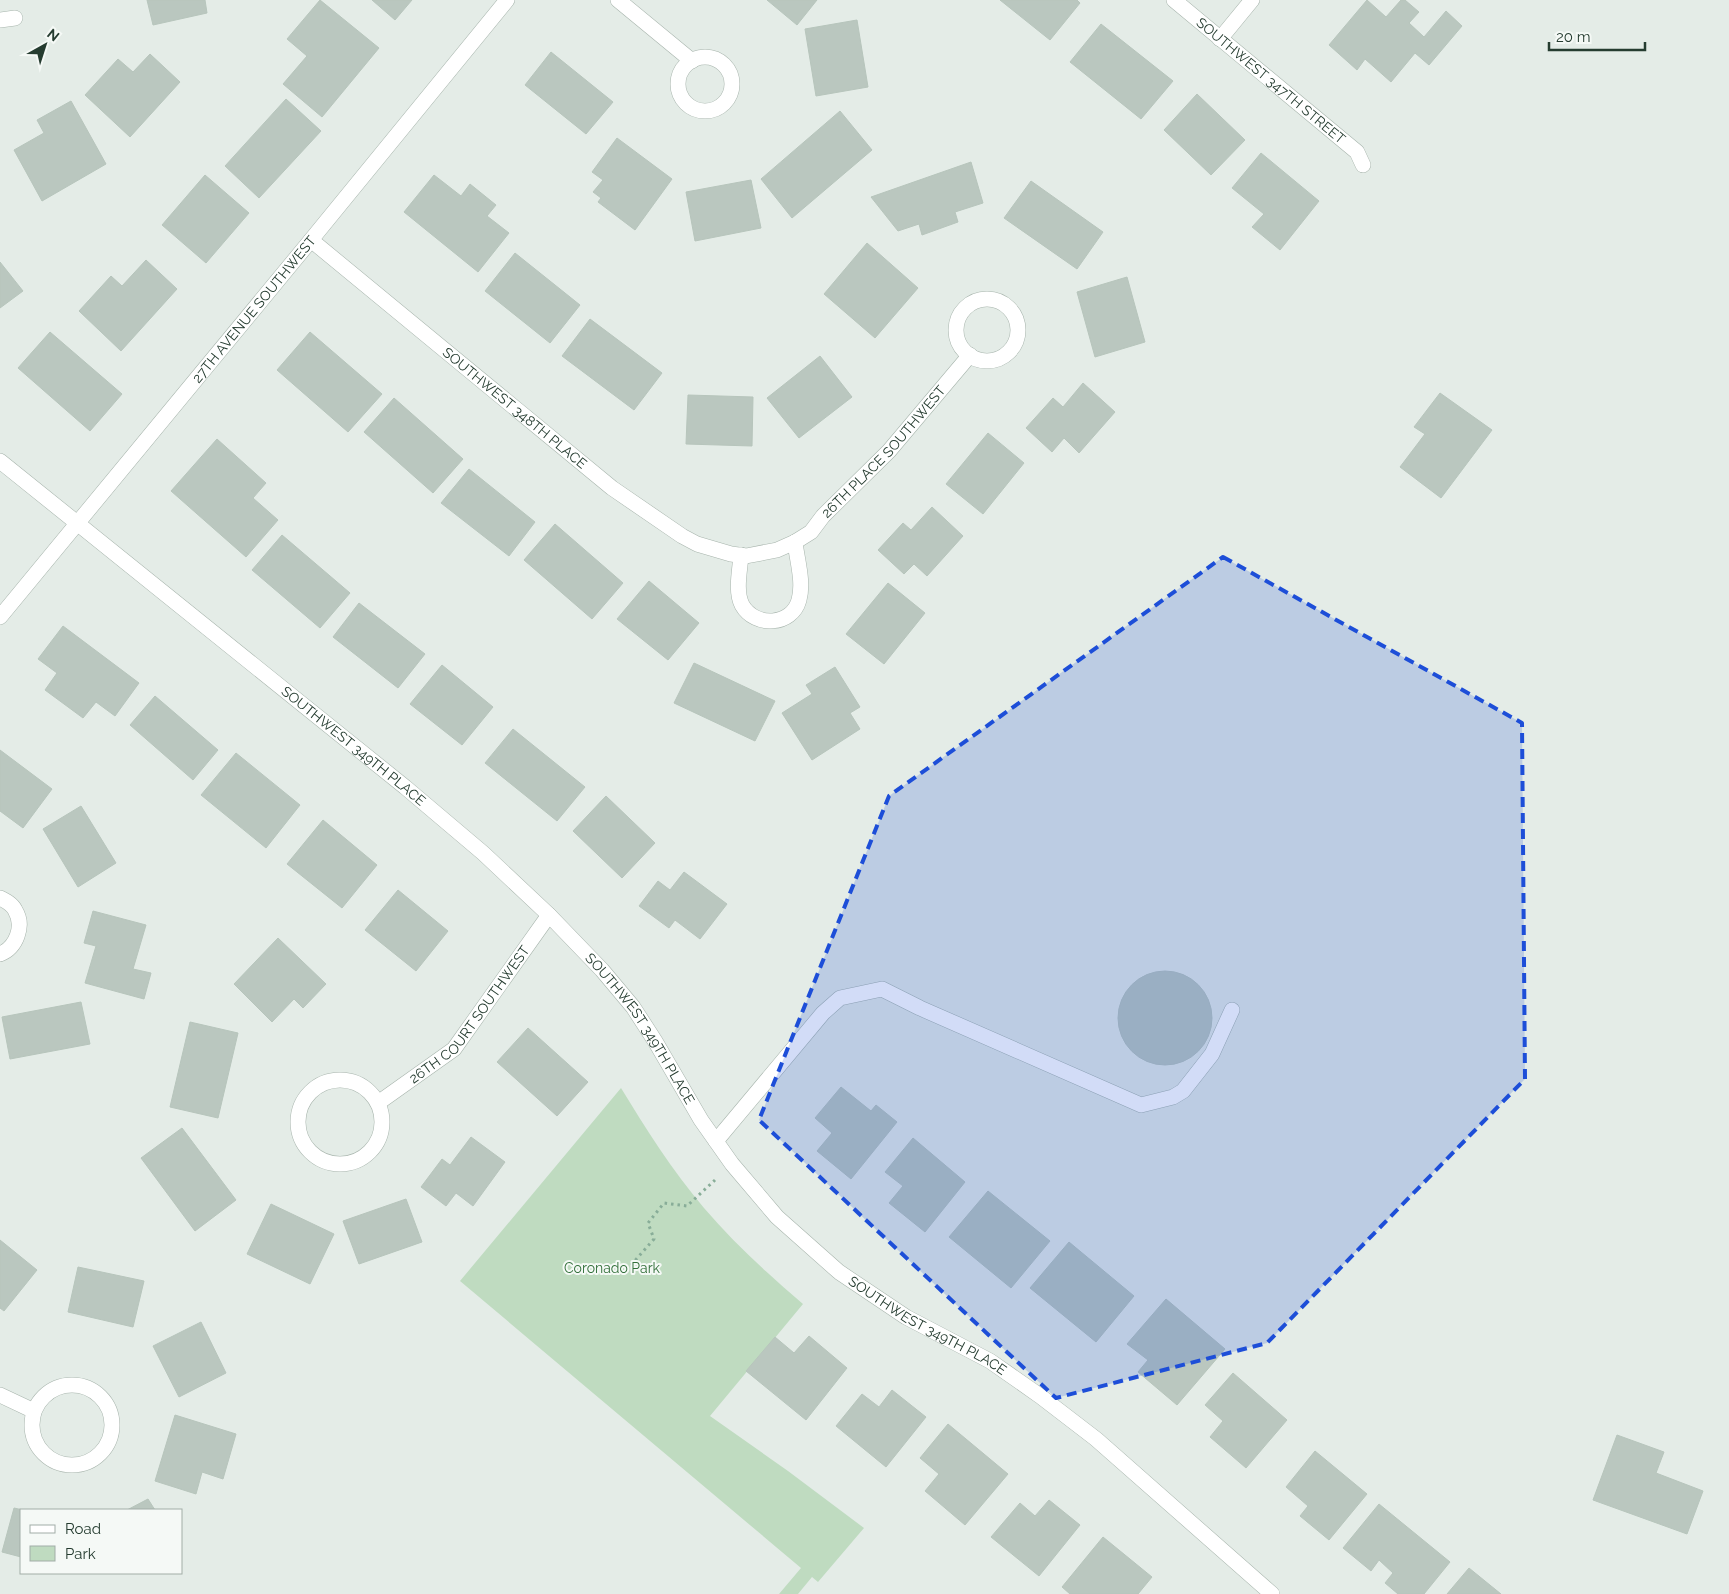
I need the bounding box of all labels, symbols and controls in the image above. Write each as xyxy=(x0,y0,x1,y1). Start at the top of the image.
street label: SOUTHWEST 347TH STREET xyxy=(1193,14,1349,147)
north arrow xyxy=(20,20,70,70)
scale bar xyxy=(1549,20,1645,52)
text: N xyxy=(44,25,62,44)
text: 20 m xyxy=(1556,28,1591,46)
street label: 27TH AVENUE SOUTHWEST xyxy=(189,232,319,386)
street label: SOUTHWEST 348TH PLACE xyxy=(440,344,590,472)
street label: 26TH PLACE SOUTHWEST xyxy=(818,382,949,521)
street label: SOUTHWEST 349TH PLACE xyxy=(278,683,429,809)
street label: 26TH COURT SOUTHWEST xyxy=(406,942,533,1086)
street label: SOUTHWEST 349TH PLACE xyxy=(582,950,698,1107)
park label: Coronado Park xyxy=(564,1260,661,1276)
street label: SOUTHWEST 349TH PLACE xyxy=(845,1273,1010,1378)
legend xyxy=(20,1509,182,1574)
text: Road xyxy=(65,1520,101,1538)
text: Park xyxy=(65,1545,96,1563)

